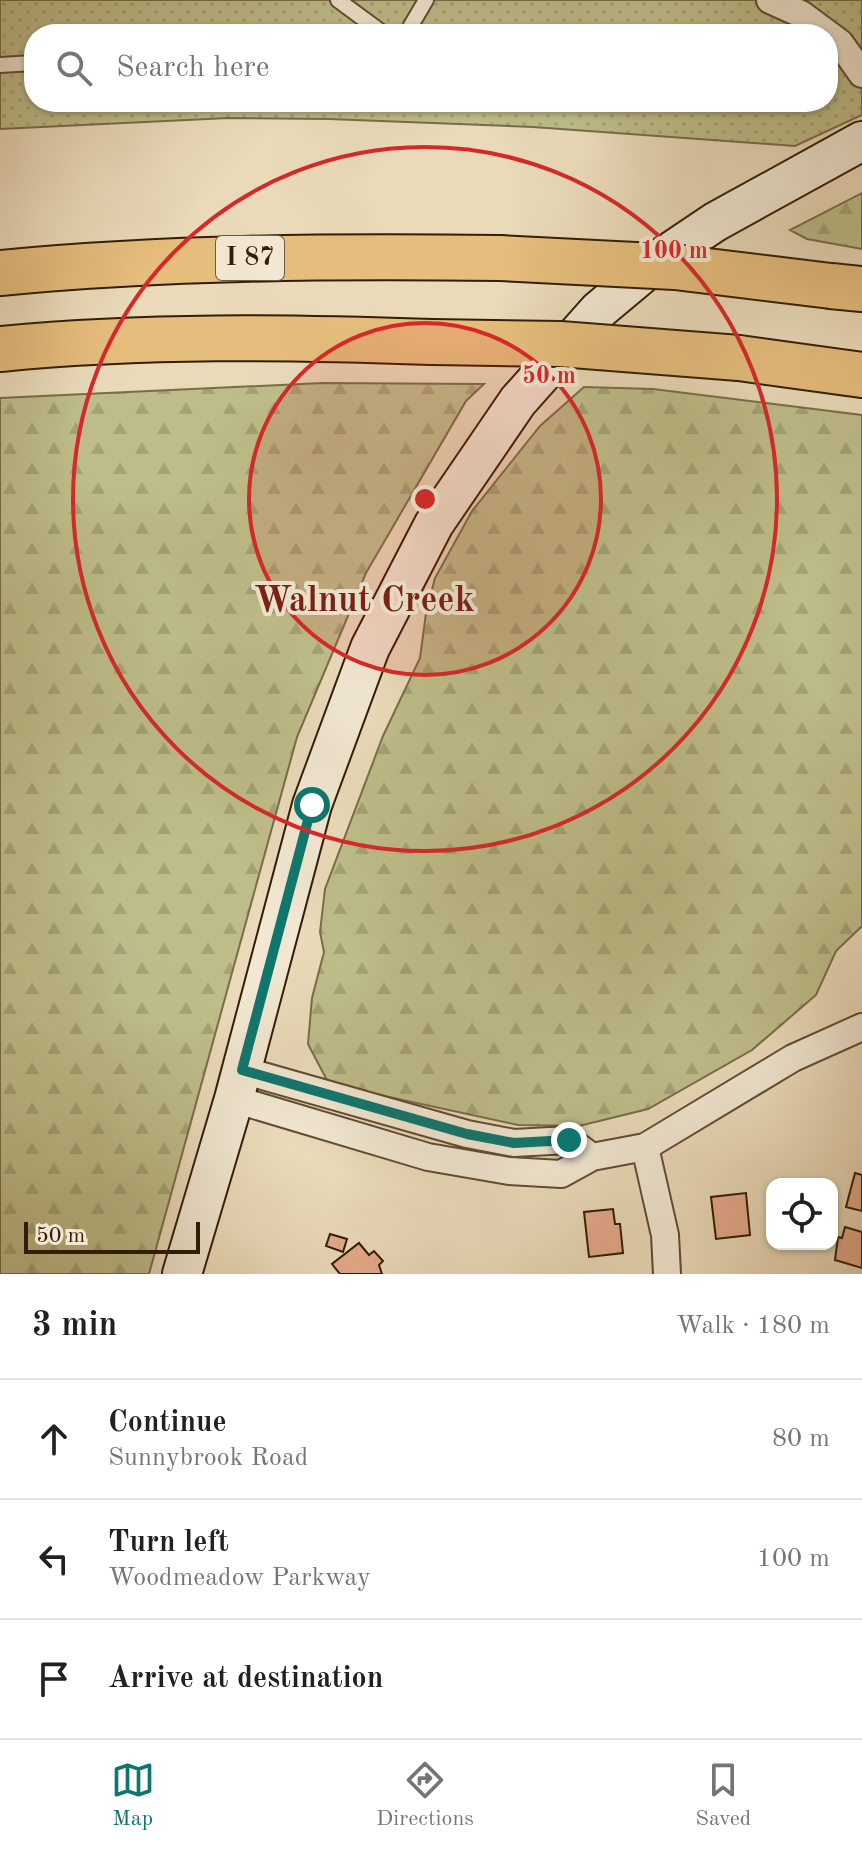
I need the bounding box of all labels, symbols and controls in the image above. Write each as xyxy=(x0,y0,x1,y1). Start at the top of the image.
search box xyxy=(24,24,838,112)
icon: search xyxy=(52,46,96,90)
text: Search here xyxy=(116,53,270,83)
road number: I 87 xyxy=(216,236,284,280)
text: 100 m xyxy=(640,240,708,264)
text: 50 m xyxy=(522,364,576,389)
centre of rings xyxy=(411,485,439,513)
district label: Walnut Creek xyxy=(253,584,475,620)
route start xyxy=(294,787,330,823)
route end xyxy=(551,1122,587,1158)
map controls xyxy=(766,1178,838,1250)
button: locate xyxy=(766,1178,838,1250)
scale bar xyxy=(24,1218,200,1254)
text: 50 m xyxy=(36,1225,85,1247)
text: 3 min xyxy=(32,1309,117,1343)
text: Walk · 180 m xyxy=(676,1313,830,1339)
text: Continue xyxy=(108,1408,227,1438)
icon: ahead xyxy=(32,1417,76,1461)
text: 80 m xyxy=(772,1426,830,1452)
text: Sunnybrook Road xyxy=(108,1445,308,1471)
text: Turn left xyxy=(108,1528,229,1558)
icon: left xyxy=(32,1537,76,1581)
text: 100 m xyxy=(757,1546,830,1572)
text: Woodmeadow Parkway xyxy=(108,1565,371,1591)
icon: arrive xyxy=(32,1657,76,1701)
text: Arrive at destination xyxy=(108,1664,383,1694)
tab: Map xyxy=(111,1758,155,1833)
tab: Directions xyxy=(376,1758,474,1833)
tab: Saved xyxy=(695,1758,751,1833)

